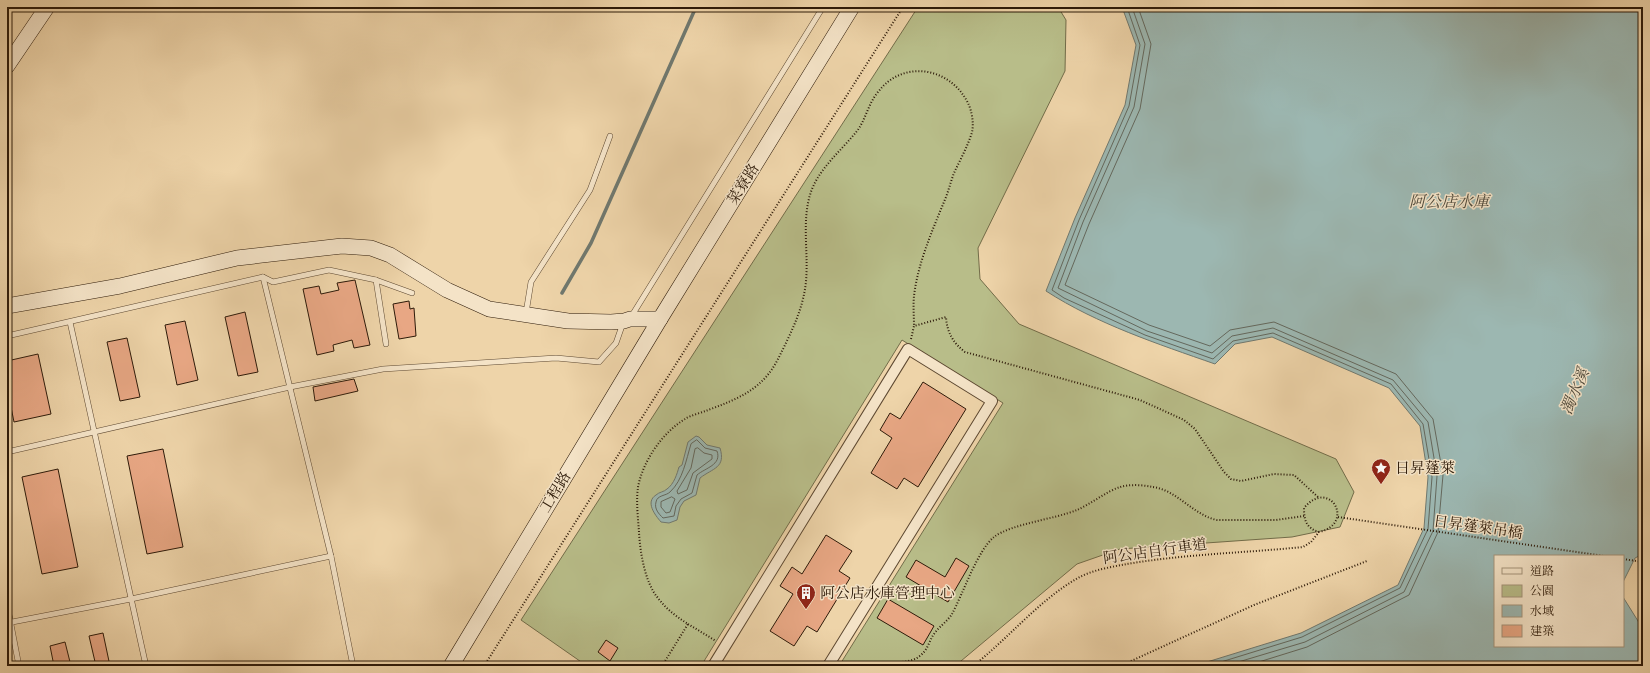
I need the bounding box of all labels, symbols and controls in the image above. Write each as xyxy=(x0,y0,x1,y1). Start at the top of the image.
street label: 菜寮路 xyxy=(722,159,763,208)
water label: 阿公店水庫 xyxy=(1409,189,1492,213)
water label: 濁水溪 xyxy=(1554,362,1595,418)
place icon: 日昇蓬萊 xyxy=(1370,457,1392,485)
place label: 日昇蓬萊 xyxy=(1395,457,1455,478)
street label: 工程路 xyxy=(534,467,575,516)
street label: 日昇蓬萊吊橋 xyxy=(1432,510,1524,543)
street label: 阿公店自行車道 xyxy=(1101,533,1208,568)
legend xyxy=(1494,555,1624,647)
text: 道路 xyxy=(1530,562,1554,579)
building icon: 阿公店水庫管理中心 xyxy=(795,582,817,610)
place label: 阿公店水庫管理中心 xyxy=(820,582,955,603)
text: 公園 xyxy=(1530,582,1554,599)
text: 水域 xyxy=(1530,602,1554,619)
text: 建築 xyxy=(1530,622,1554,639)

